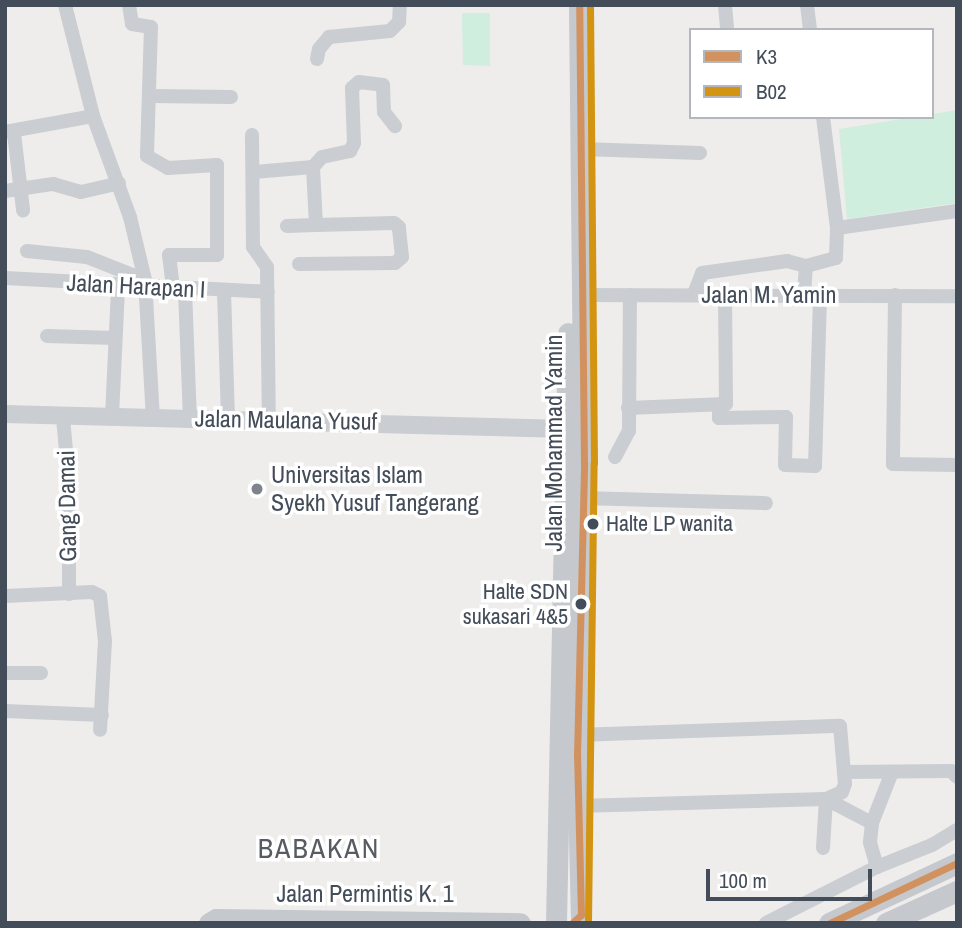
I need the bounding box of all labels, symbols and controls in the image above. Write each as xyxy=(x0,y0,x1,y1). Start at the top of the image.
legend xyxy=(689,28,934,119)
text: K3 xyxy=(756,42,777,71)
text: B02 xyxy=(756,77,787,106)
street label: Jalan Harapan I xyxy=(66,268,206,304)
street label: Jalan M. Yamin xyxy=(701,281,837,309)
street label: Jalan Mohammad Yamin xyxy=(540,334,568,552)
street label: Jalan Maulana Yusuf xyxy=(194,404,378,436)
street label: Gang Damai xyxy=(52,450,82,562)
place label: Universitas Islam Syekh Yusuf Tangerang xyxy=(271,461,479,517)
marker: Universitas Islam Syekh Yusuf Tangerang xyxy=(249,481,265,497)
place label: Halte LP wanita xyxy=(606,511,733,537)
marker: Halte LP wanita xyxy=(586,517,600,531)
place label: Halte SDN sukasari 4&5 xyxy=(463,578,568,630)
marker: Halte SDN sukasari 4&5 xyxy=(574,597,588,611)
district label: BABAKAN xyxy=(259,831,379,865)
scale bar xyxy=(710,855,876,899)
text: 100 m xyxy=(719,866,767,895)
street label: Jalan Permintis K. 1 xyxy=(276,880,454,908)

